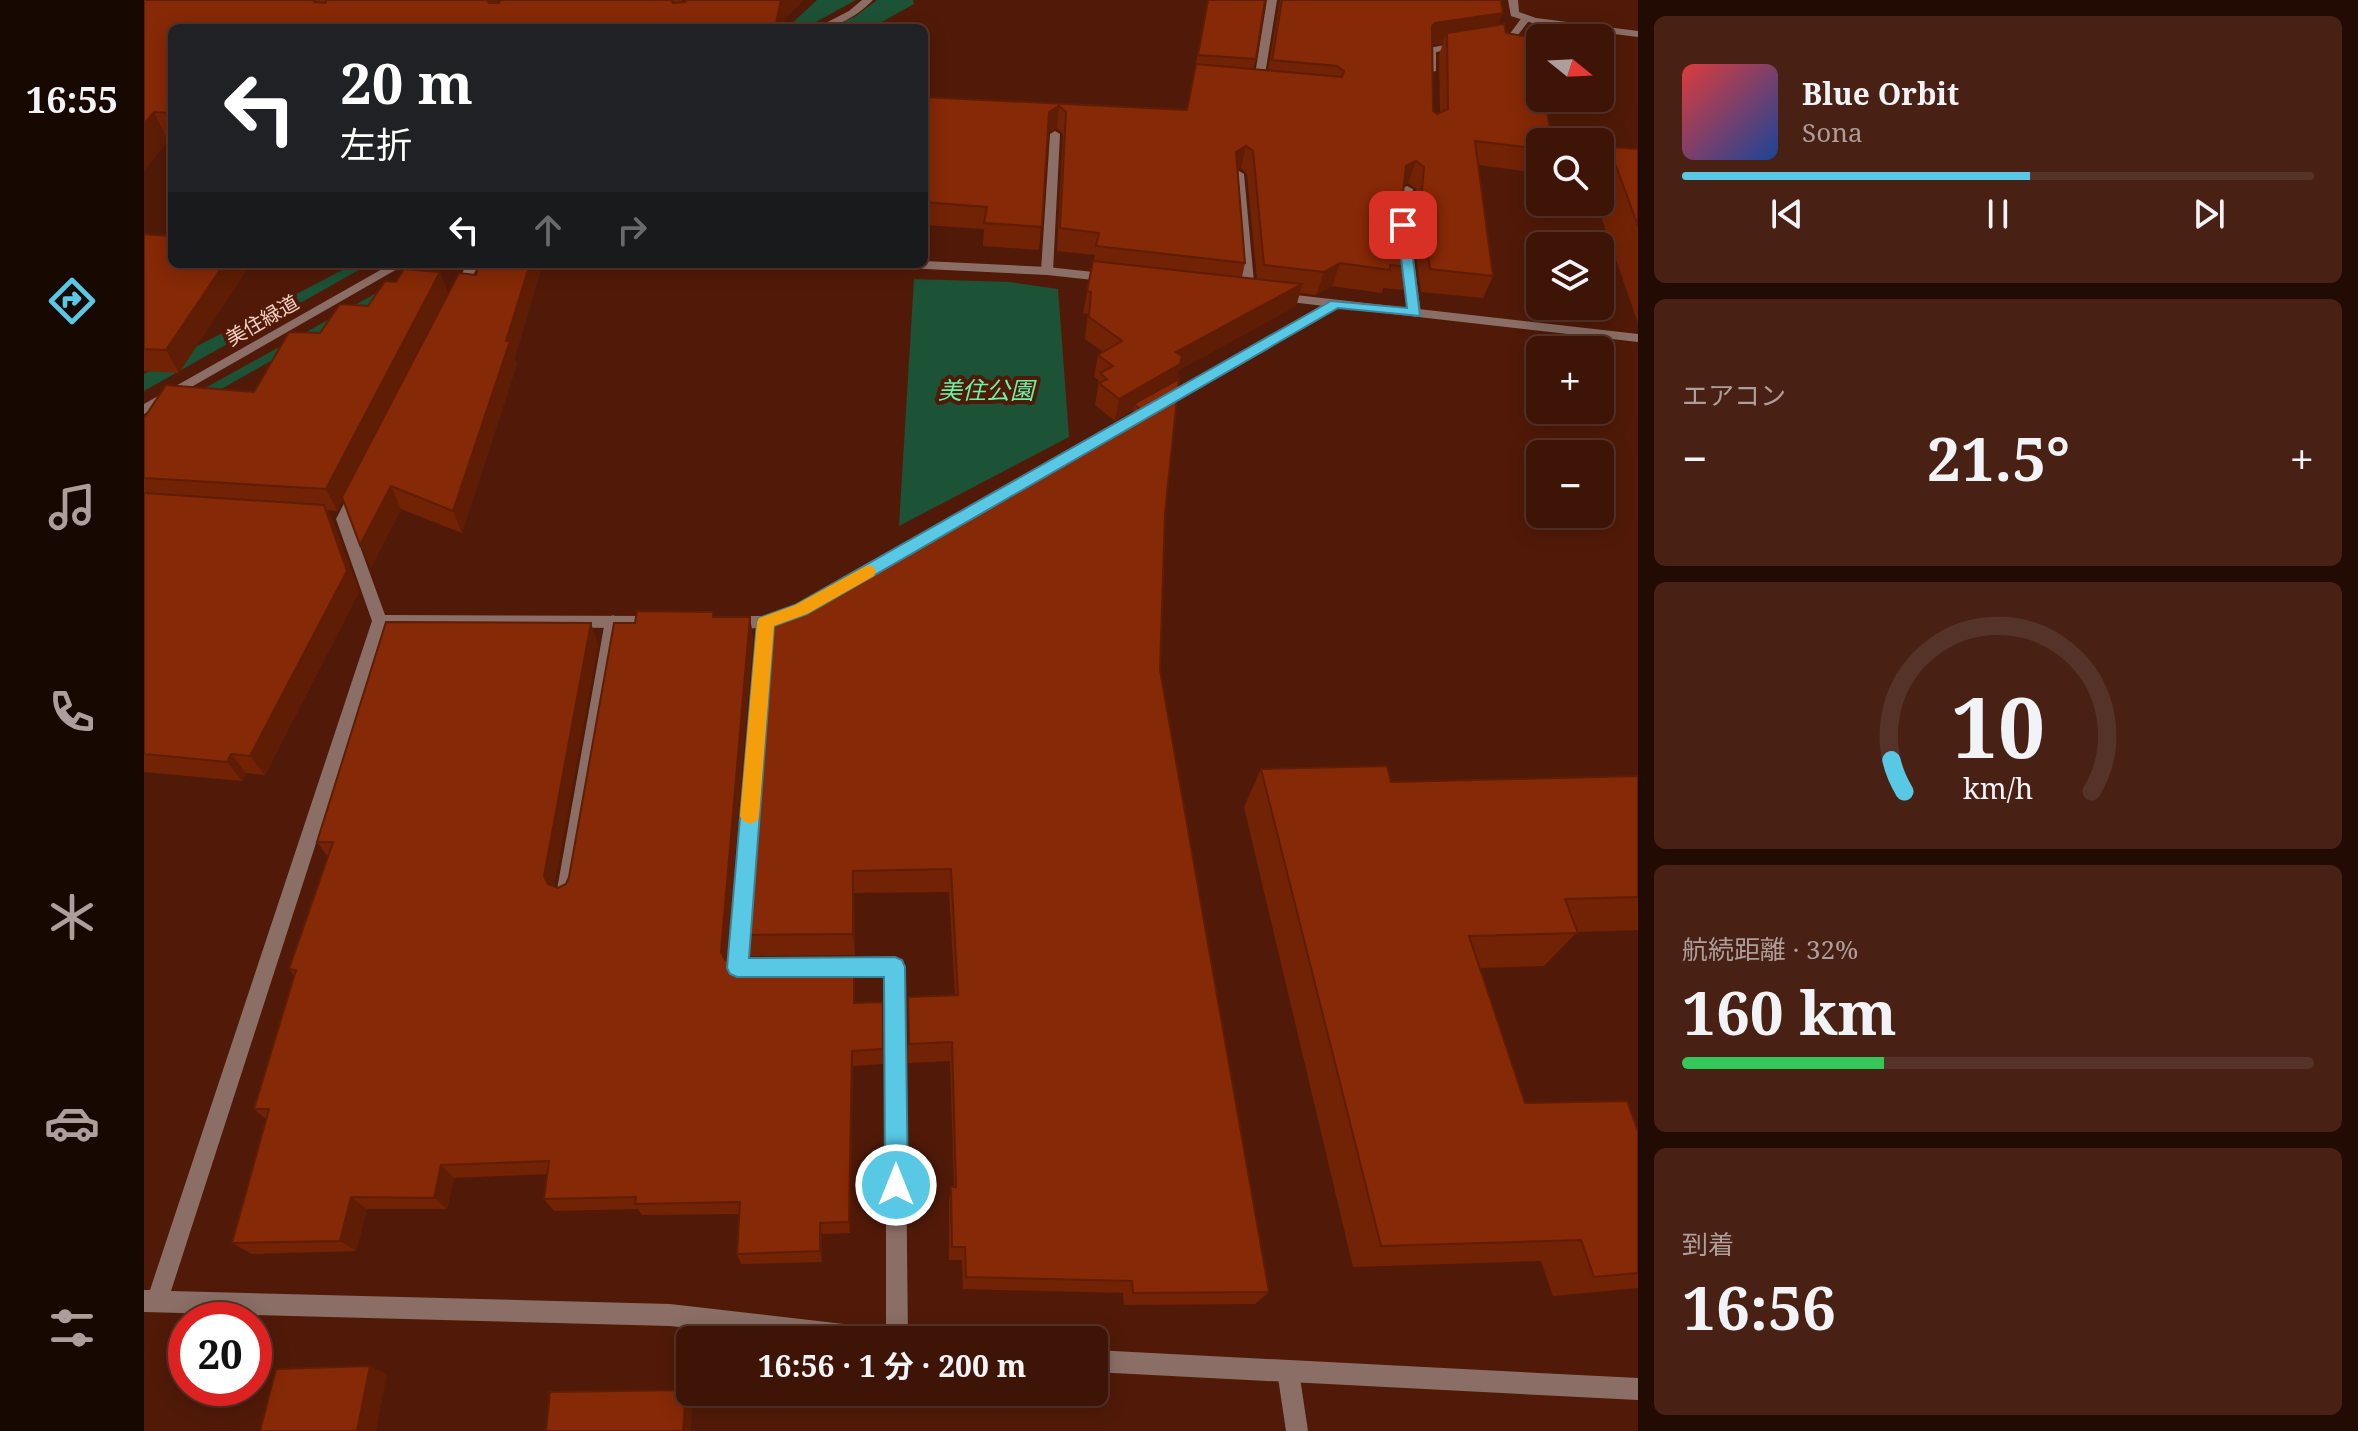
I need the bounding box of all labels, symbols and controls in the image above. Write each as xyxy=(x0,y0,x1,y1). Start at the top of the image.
north arrow xyxy=(1526,24,1614,112)
map controls xyxy=(1526,24,1614,528)
text: 20 m xyxy=(340,44,473,120)
icon: left xyxy=(208,56,312,160)
text: Blue Orbit xyxy=(1802,73,1959,114)
text: 16:55 xyxy=(26,75,118,124)
text: Sona xyxy=(1802,114,1863,150)
text: 左折 xyxy=(340,120,412,169)
button: search xyxy=(1526,128,1614,216)
pin xyxy=(1369,191,1437,259)
icon: previous xyxy=(1765,192,1809,236)
icon: pause xyxy=(1976,192,2020,236)
icon: next xyxy=(2187,192,2231,236)
icon: arrive xyxy=(1381,203,1425,247)
icon: left xyxy=(442,208,486,252)
icon: ahead xyxy=(526,208,570,252)
icon: right xyxy=(610,208,654,252)
button: layers xyxy=(1526,232,1614,320)
icon: directions xyxy=(44,273,100,329)
street label: 美住緑道 xyxy=(221,288,303,352)
button: + xyxy=(1526,336,1614,424)
park label: 美住公園 xyxy=(938,373,1037,406)
text: エアコン xyxy=(1682,377,1786,413)
text: 21.5° xyxy=(1927,417,2070,499)
text: − xyxy=(1682,428,1707,488)
text: + xyxy=(2289,428,2314,488)
button: − xyxy=(1526,440,1614,528)
icon: music xyxy=(44,479,100,535)
text: 10 xyxy=(1951,668,2045,781)
icon: phone xyxy=(44,684,100,740)
text: km/h xyxy=(1963,768,2033,807)
icon: climate xyxy=(44,889,100,945)
text: 航続距離 · 32% xyxy=(1682,931,1858,967)
text: 160 km xyxy=(1682,971,1897,1053)
icon: car xyxy=(44,1095,100,1151)
position arrow xyxy=(854,1143,938,1227)
text: 到着 xyxy=(1682,1226,1734,1262)
text: 16:56 xyxy=(1682,1266,1836,1348)
icon: filters xyxy=(44,1300,100,1356)
speed limit sign: 20 xyxy=(168,1302,272,1406)
text: 16:56 · 1 分 · 200 m xyxy=(758,1345,1026,1386)

